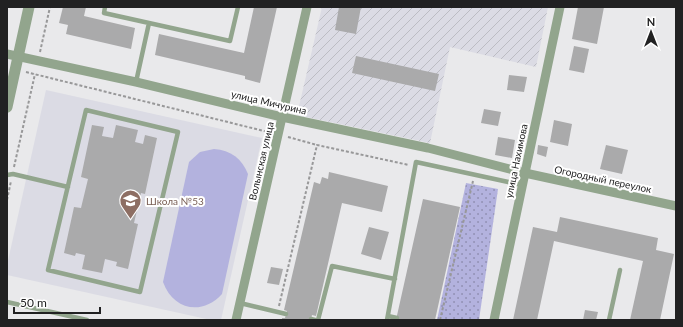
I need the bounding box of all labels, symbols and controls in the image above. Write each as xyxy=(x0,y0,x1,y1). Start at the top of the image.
north arrow xyxy=(631,12,671,52)
text: N xyxy=(647,15,655,28)
street label: улица Мичурина xyxy=(230,87,308,117)
street label: Волынская улица xyxy=(246,120,276,201)
street label: улица Нахимова xyxy=(502,123,530,199)
street label: Огородный переулок xyxy=(553,163,653,195)
school or university icon: Школа №53 xyxy=(117,188,143,221)
place label: Школа №53 xyxy=(146,195,204,207)
scale bar xyxy=(14,289,100,315)
text: 50 m xyxy=(20,295,47,310)

